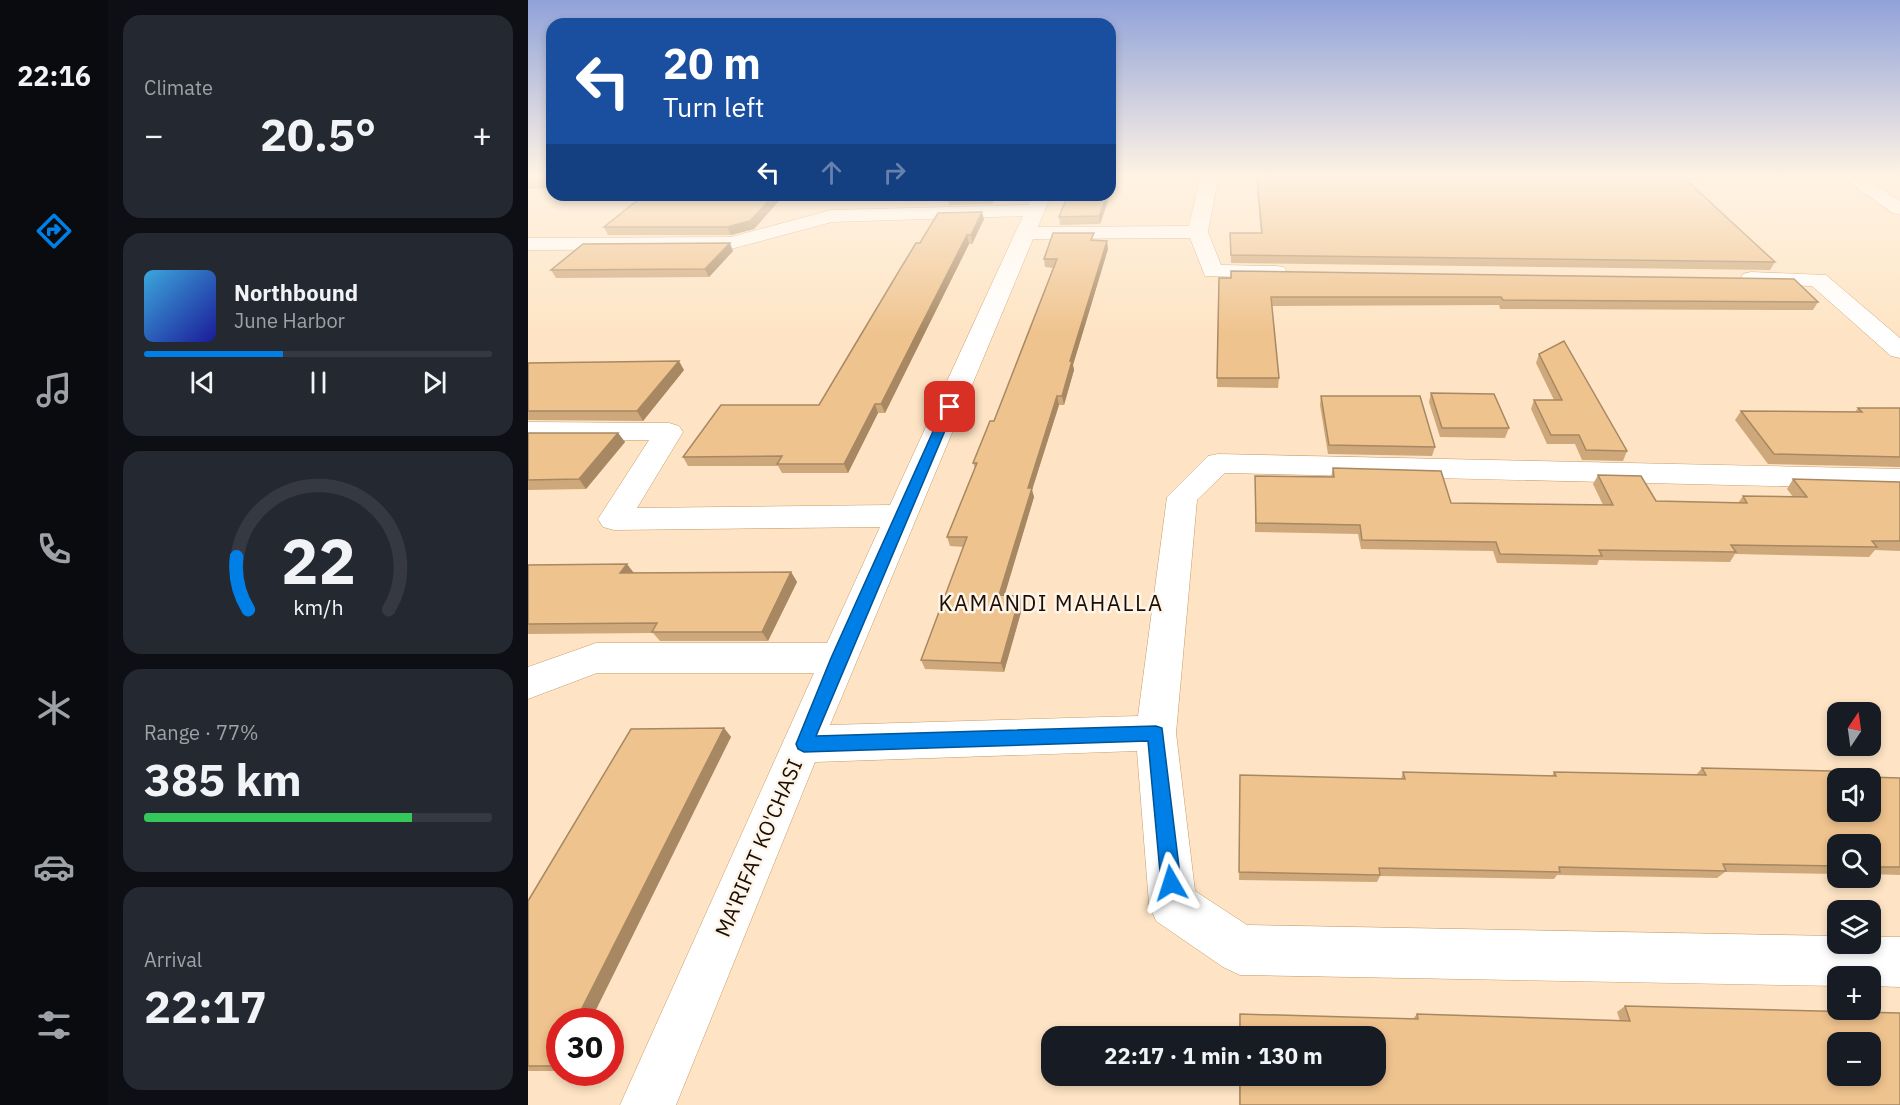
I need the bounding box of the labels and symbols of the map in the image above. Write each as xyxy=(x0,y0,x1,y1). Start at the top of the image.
pin xyxy=(924,381,975,432)
district label: KAMANDI MAHALLA xyxy=(938,588,1164,617)
north arrow xyxy=(1827,702,1881,756)
street label: MA'RIFAT KO'CHASI xyxy=(708,754,808,941)
position arrow xyxy=(1139,851,1203,915)
speed limit sign: 30 xyxy=(546,1008,624,1086)

